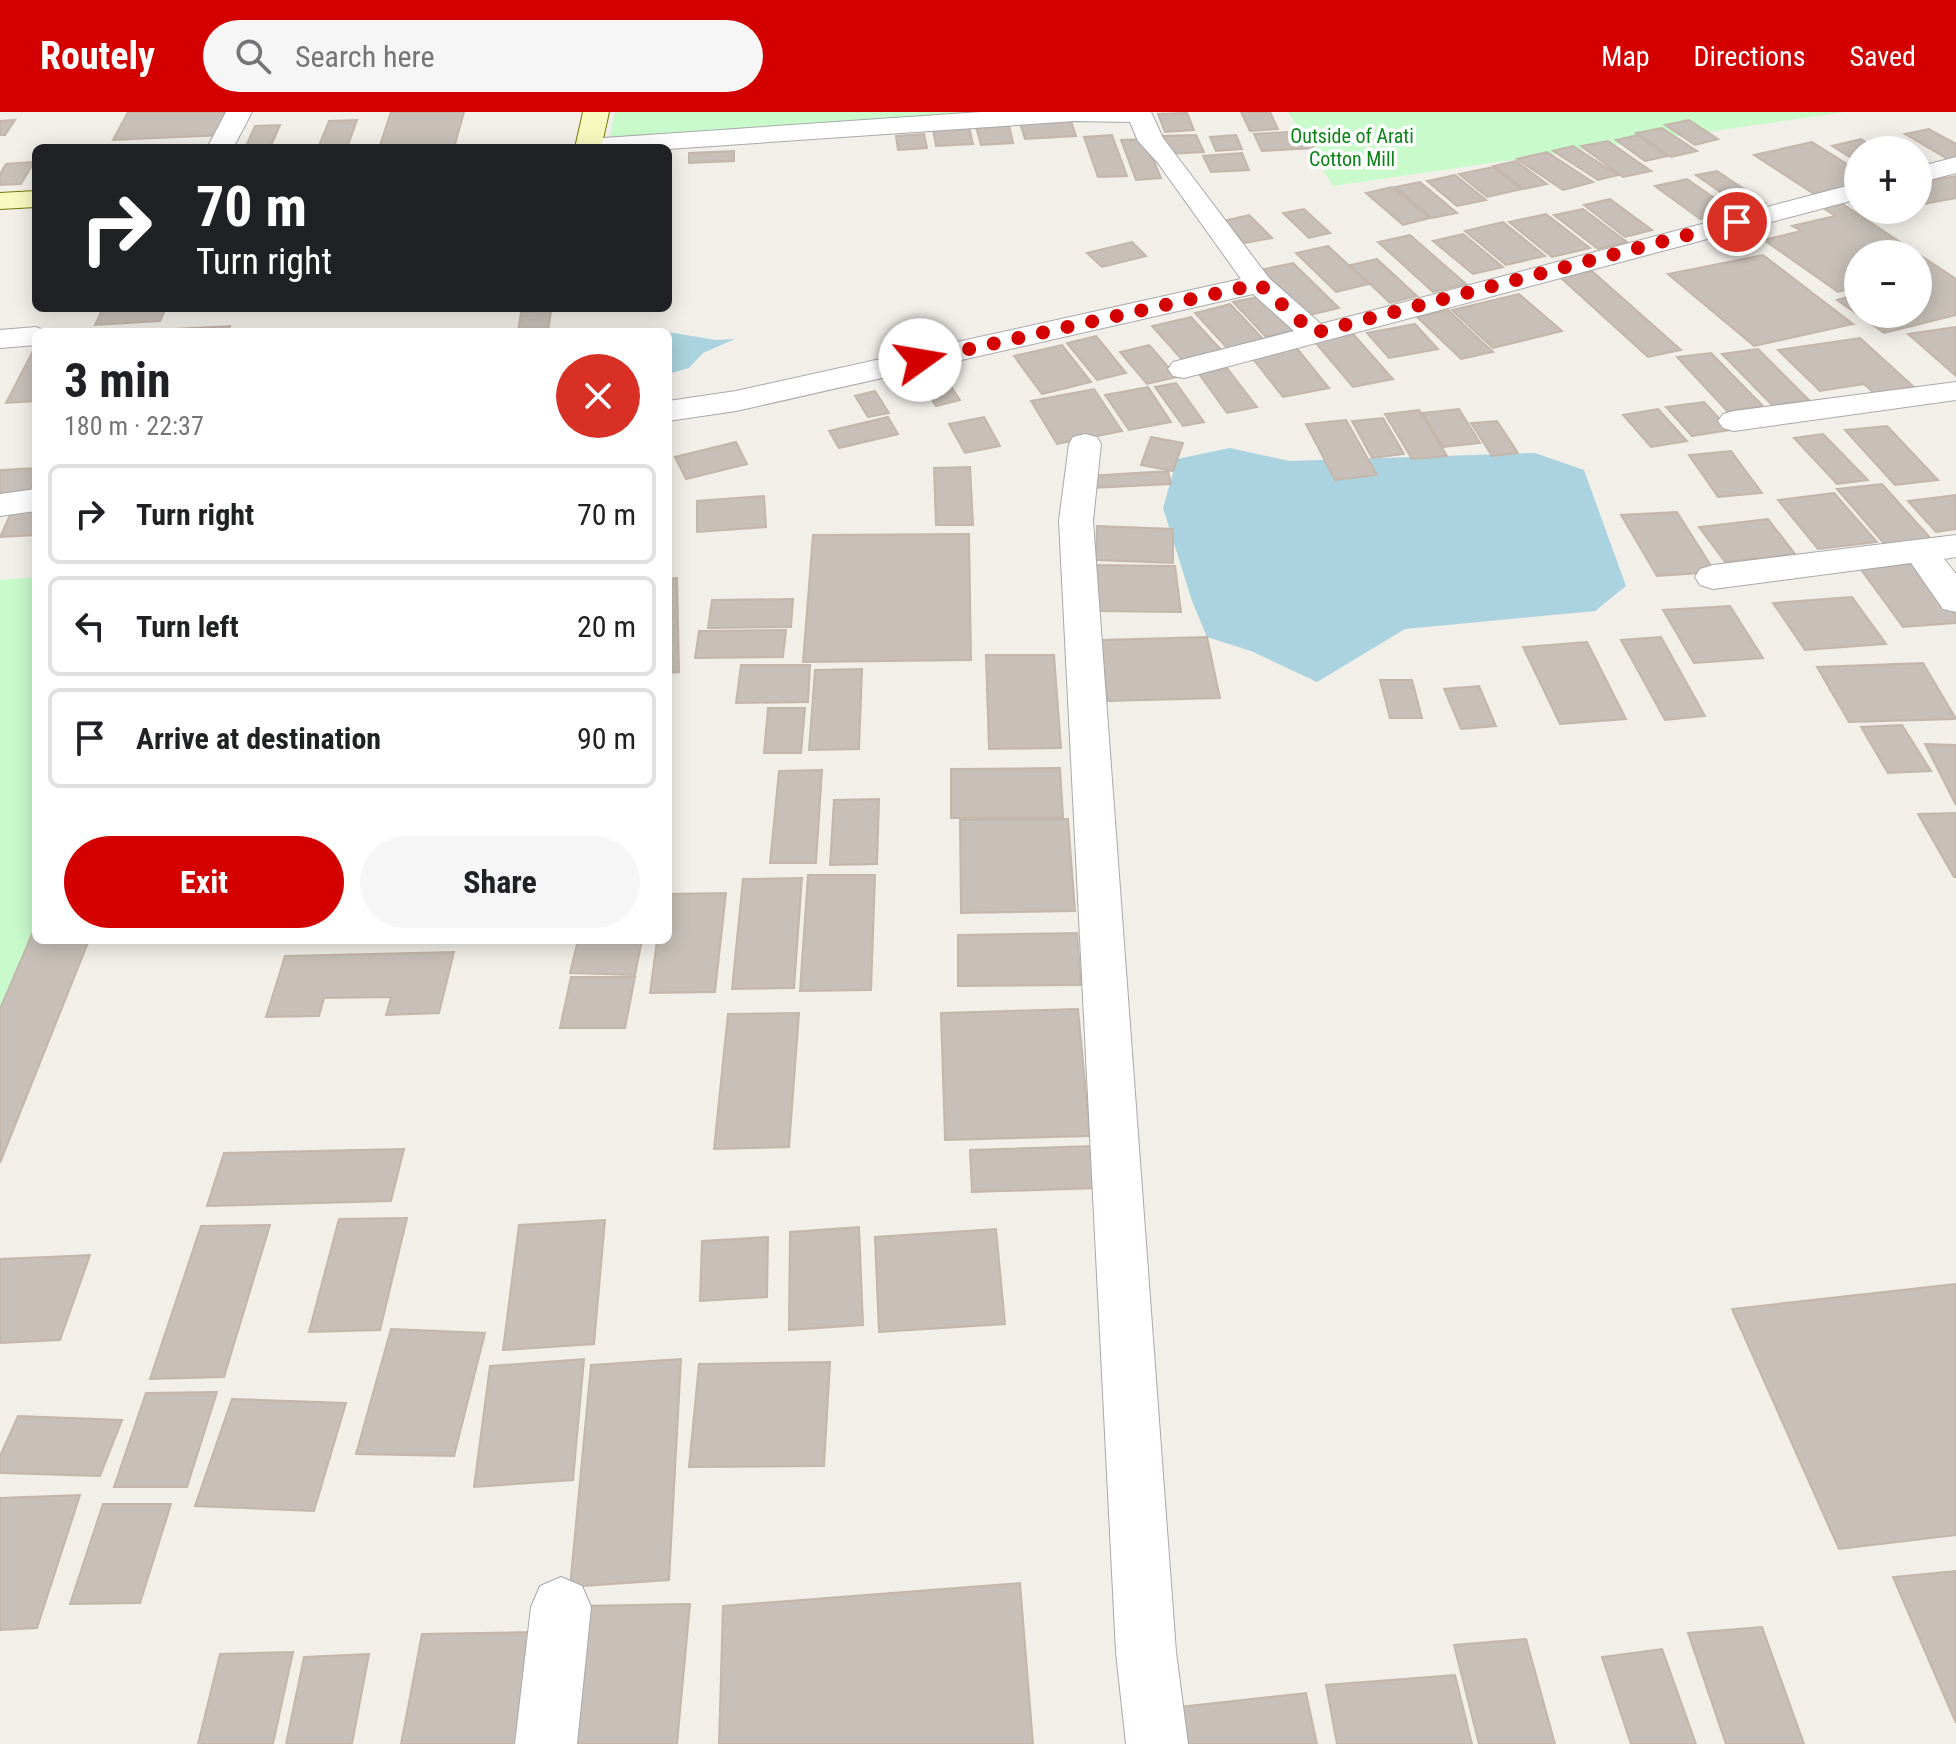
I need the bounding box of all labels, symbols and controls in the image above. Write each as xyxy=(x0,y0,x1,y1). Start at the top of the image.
search box xyxy=(203,20,763,92)
text: Routely xyxy=(40,34,155,78)
icon: search xyxy=(231,34,275,78)
text: Search here xyxy=(295,39,435,74)
text: Map xyxy=(1601,40,1650,73)
text: Directions xyxy=(1694,40,1805,73)
text: Saved xyxy=(1849,40,1916,73)
park label: Outside of Arati Cotton Mill xyxy=(1290,124,1414,171)
map controls xyxy=(1844,136,1932,328)
button: + xyxy=(1844,136,1932,224)
text: 70 m xyxy=(196,174,307,240)
icon: right xyxy=(64,176,168,280)
pin xyxy=(1703,188,1771,256)
icon: arrive xyxy=(1715,200,1759,244)
button: − xyxy=(1844,240,1932,328)
text: Turn right xyxy=(196,241,332,283)
position arrow xyxy=(878,318,962,402)
text: 3 min xyxy=(64,352,171,409)
button: close xyxy=(556,354,640,438)
text: 180 m · 22:37 xyxy=(64,411,204,441)
icon: right xyxy=(68,492,112,536)
text: Turn right xyxy=(136,497,254,532)
text: 70 m xyxy=(577,497,636,532)
icon: left xyxy=(68,604,112,648)
text: Turn left xyxy=(136,609,239,644)
text: 20 m xyxy=(577,609,636,644)
icon: arrive xyxy=(68,716,112,760)
text: Arrive at destination xyxy=(136,721,381,756)
text: 90 m xyxy=(577,721,636,756)
button: Exit xyxy=(64,836,344,928)
button: Share xyxy=(360,836,640,928)

